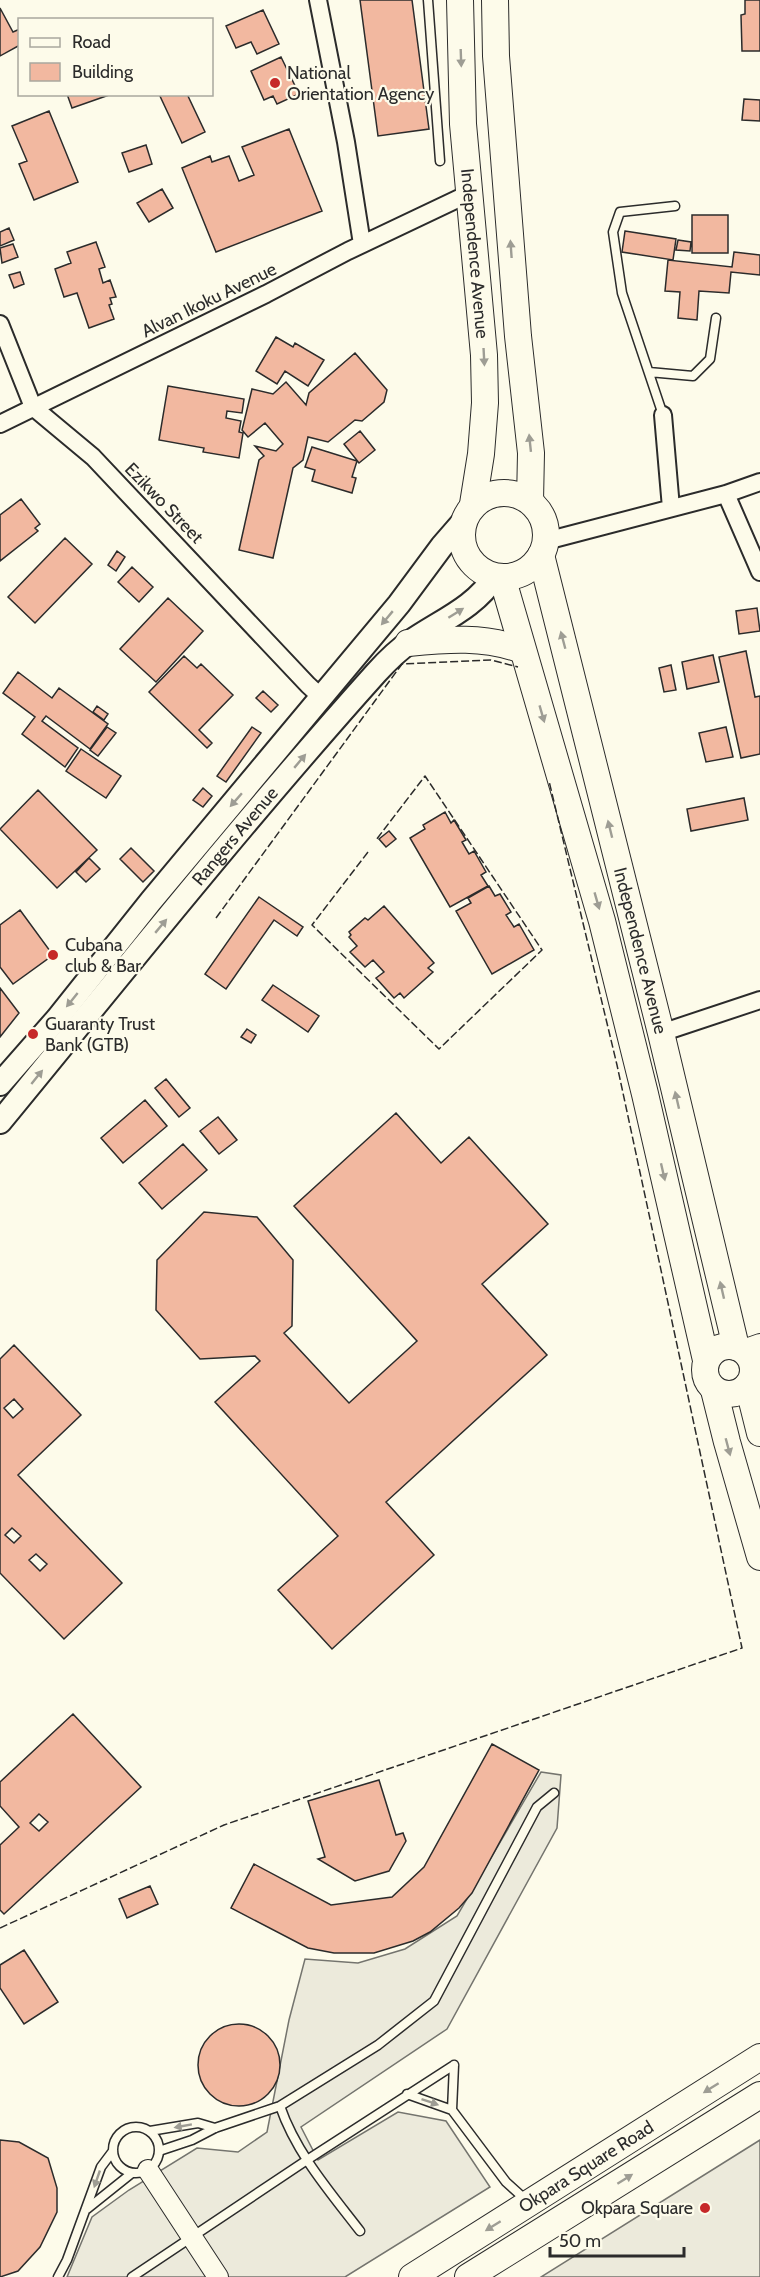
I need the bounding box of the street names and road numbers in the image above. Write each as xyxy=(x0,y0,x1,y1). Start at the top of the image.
street label: Independence Avenue xyxy=(456,167,493,339)
street label: Alvan Ikoku Avenue xyxy=(138,258,280,342)
street label: Ezikwo Street xyxy=(120,458,208,548)
street label: Rangers Avenue xyxy=(187,782,283,890)
street label: Independence Avenue xyxy=(609,865,672,1036)
street label: Okpara Square Road xyxy=(515,2117,657,2217)

